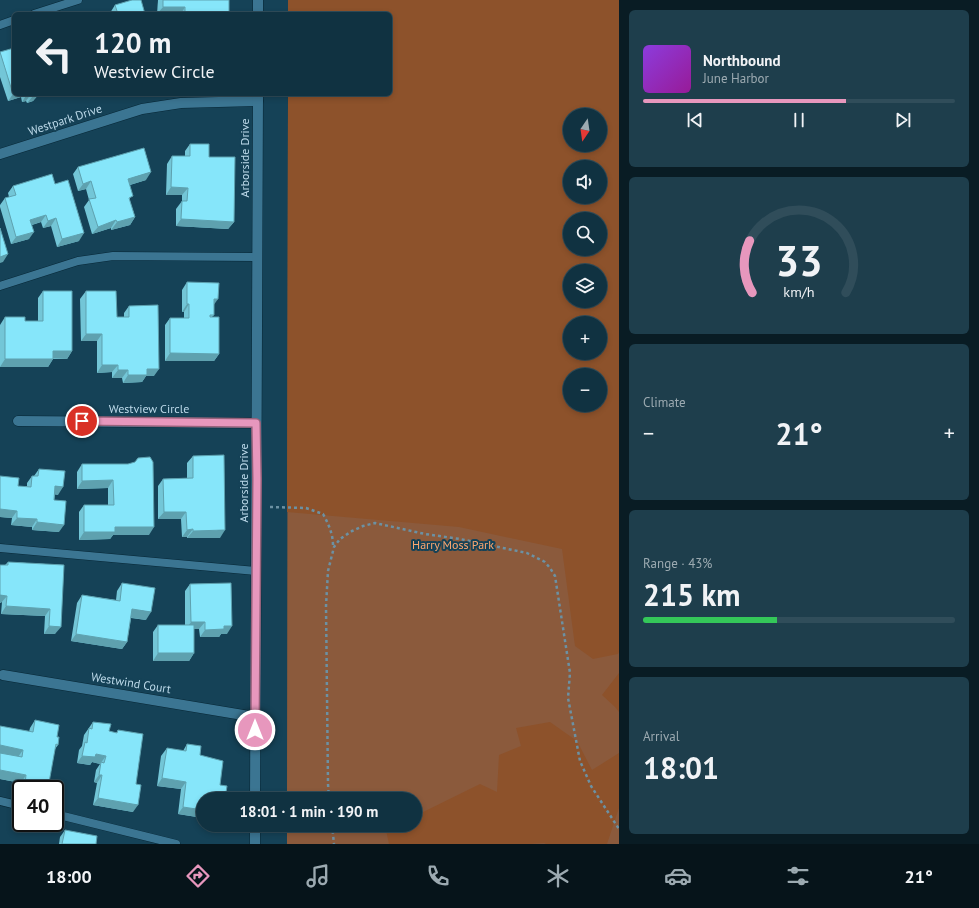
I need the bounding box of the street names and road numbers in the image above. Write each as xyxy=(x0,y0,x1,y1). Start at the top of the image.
street label: Westpark Drive xyxy=(26,101,104,139)
street label: Arborside Drive xyxy=(237,118,252,198)
street label: Westview Circle xyxy=(109,401,189,416)
street label: Arborside Drive xyxy=(236,443,251,523)
street label: Westwind Court xyxy=(90,669,172,696)

